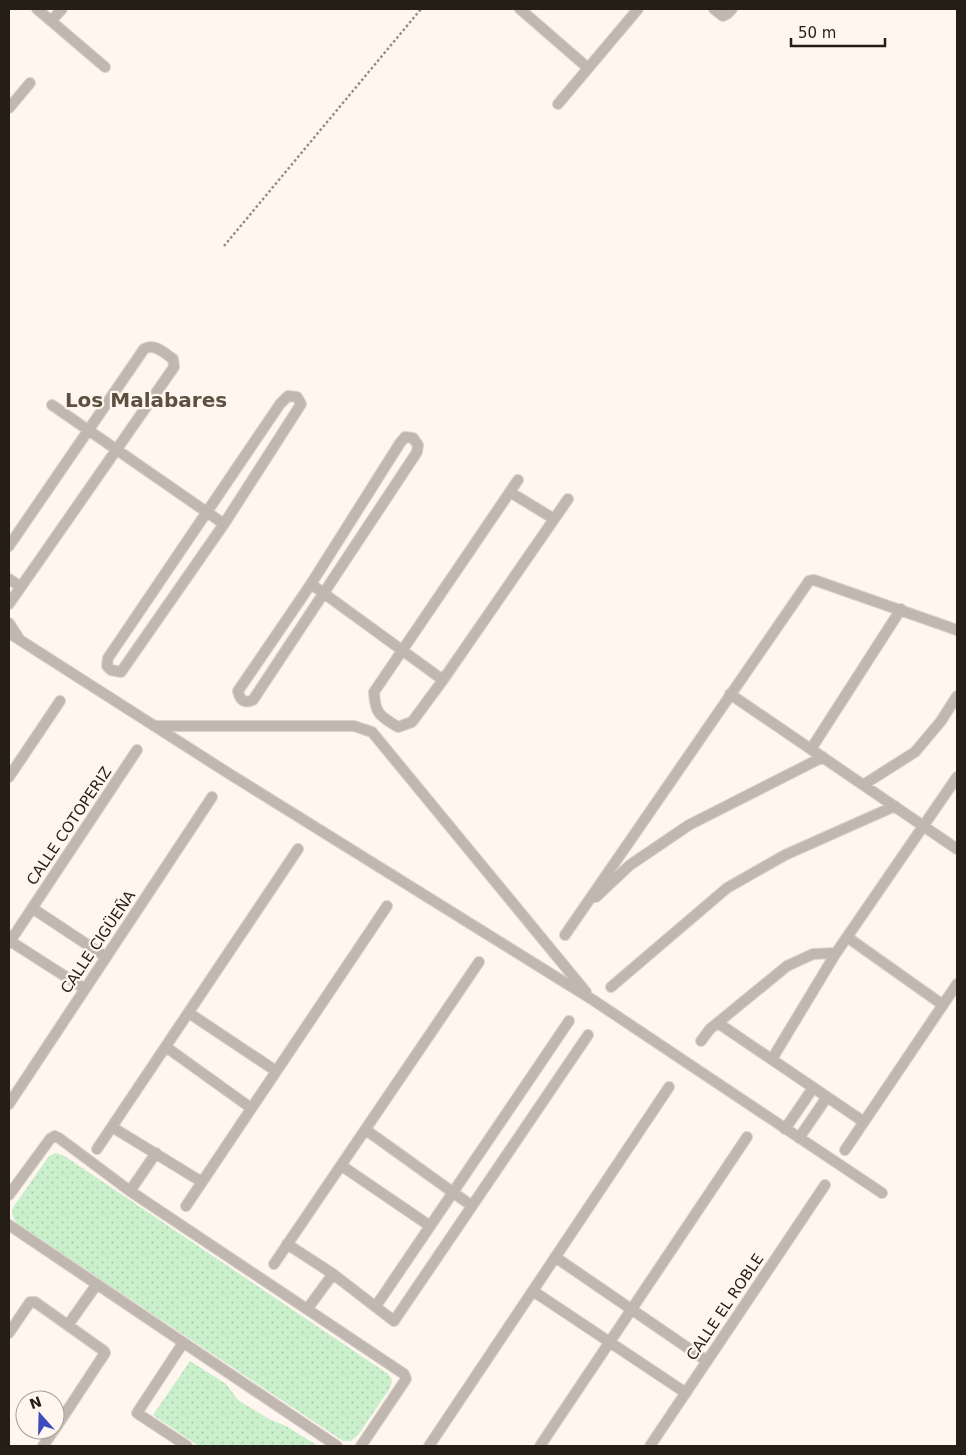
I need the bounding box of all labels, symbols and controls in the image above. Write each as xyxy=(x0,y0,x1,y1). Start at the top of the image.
scale bar xyxy=(791,15,885,47)
text: 50 m xyxy=(798,24,836,42)
district label: Los Malabares xyxy=(65,388,227,412)
street label: CALLE COTOPERIZ xyxy=(23,764,115,888)
street label: CALLE CIGÜEÑA xyxy=(56,886,139,997)
street label: CALLE EL ROBLE xyxy=(683,1250,767,1364)
north arrow xyxy=(15,1390,65,1440)
text: N xyxy=(27,1393,44,1412)

